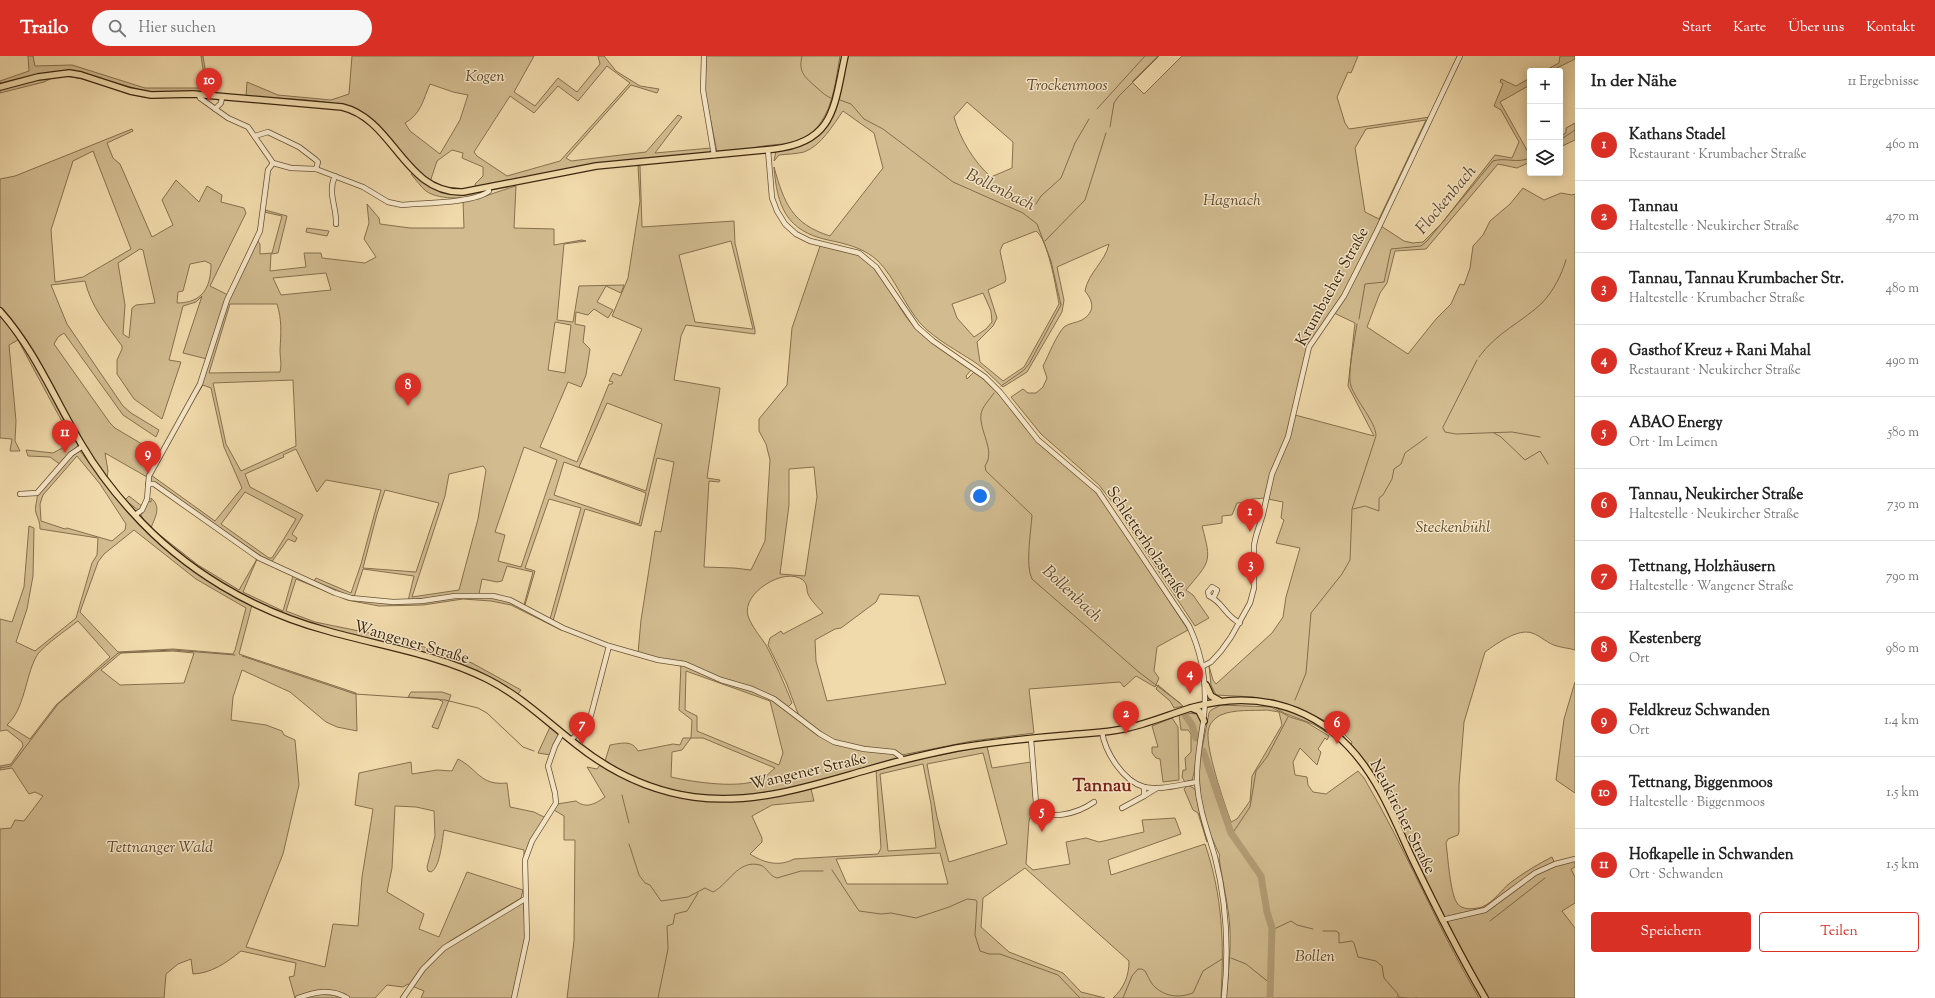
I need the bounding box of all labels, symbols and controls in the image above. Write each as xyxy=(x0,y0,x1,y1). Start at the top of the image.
search box xyxy=(92,10,372,46)
text: Trailo xyxy=(20,15,68,42)
icon: search xyxy=(106,17,128,39)
text: Hier suchen xyxy=(138,18,216,39)
text: Start xyxy=(1682,18,1711,38)
text: Karte xyxy=(1733,18,1766,38)
text: Über uns xyxy=(1788,18,1844,38)
text: Kontakt xyxy=(1866,18,1915,38)
park label: Kogen xyxy=(465,66,505,89)
pin: 10 xyxy=(196,68,222,101)
map controls xyxy=(1527,68,1563,176)
button: + xyxy=(1527,68,1563,104)
text: In der Nähe xyxy=(1591,70,1677,94)
text: 11 Ergebnisse xyxy=(1848,73,1919,91)
park label: Trockenmoos xyxy=(1026,75,1108,98)
button: − xyxy=(1527,104,1563,140)
text: Kathans Stadel xyxy=(1629,125,1726,146)
text: 1 xyxy=(1602,136,1606,154)
text: 460 m xyxy=(1886,136,1919,154)
button: layers xyxy=(1527,140,1563,176)
text: Restaurant · Krumbacher Straße xyxy=(1629,146,1807,164)
water label: Flockenbach xyxy=(1410,160,1483,240)
water label: Bollenbach xyxy=(961,164,1039,218)
park label: Hagnach xyxy=(1203,190,1261,213)
text: Tannau xyxy=(1629,197,1678,218)
text: 2 xyxy=(1601,208,1607,226)
text: 470 m xyxy=(1886,208,1919,226)
text: Haltestelle · Neukircher Straße xyxy=(1629,218,1799,236)
street label: Krumbacher Straße xyxy=(1291,223,1375,351)
text: Tannau, Tannau Krumbacher Str. xyxy=(1629,269,1844,290)
text: 3 xyxy=(1601,280,1607,298)
text: 480 m xyxy=(1886,280,1919,298)
text: Haltestelle · Krumbacher Straße xyxy=(1629,290,1805,308)
text: Gasthof Kreuz + Rani Mahal xyxy=(1629,341,1811,362)
text: 4 xyxy=(1601,352,1607,370)
text: 490 m xyxy=(1886,352,1919,370)
text: Restaurant · Neukircher Straße xyxy=(1629,362,1801,380)
pin: 8 xyxy=(395,373,421,406)
text: ABAO Energy xyxy=(1629,413,1723,434)
pin: 11 xyxy=(52,420,78,453)
text: 5 xyxy=(1602,424,1606,442)
text: 580 m xyxy=(1888,424,1919,442)
text: Ort · Im Leimen xyxy=(1629,434,1718,452)
pin: 9 xyxy=(135,441,161,474)
street label: Schletterholzstraße xyxy=(1100,482,1192,604)
text: Tannau, Neukircher Straße xyxy=(1629,485,1803,506)
your location xyxy=(970,486,990,506)
text: 6 xyxy=(1601,496,1607,514)
text: 730 m xyxy=(1887,496,1919,514)
pin: 1 xyxy=(1237,499,1263,532)
text: Haltestelle · Neukircher Straße xyxy=(1629,506,1799,524)
park label: Steckenbühl xyxy=(1416,517,1490,540)
pin: 3 xyxy=(1238,552,1264,585)
text: Tettnang, Holzhäusern xyxy=(1629,557,1776,578)
water label: Bollenbach xyxy=(1036,560,1108,629)
text: 7 xyxy=(1601,568,1607,586)
text: 790 m xyxy=(1886,568,1919,586)
text: Haltestelle · Wangener Straße xyxy=(1629,578,1794,596)
street label: Wangener Straße xyxy=(351,616,472,671)
text: Kestenberg xyxy=(1629,629,1701,650)
text: 8 xyxy=(1601,640,1607,658)
text: 980 m xyxy=(1886,640,1919,658)
text: Ort xyxy=(1629,650,1649,668)
pin: 4 xyxy=(1177,661,1203,694)
pin: 2 xyxy=(1113,701,1139,734)
text: Feldkreuz Schwanden xyxy=(1629,701,1770,722)
pin: 6 xyxy=(1324,711,1350,744)
pin: 7 xyxy=(569,712,595,745)
text: 9 xyxy=(1601,712,1607,730)
text: 1.4 km xyxy=(1884,712,1919,730)
text: Ort xyxy=(1629,722,1649,740)
street label: Wangener Straße xyxy=(748,748,869,797)
street label: Neukircher Straße xyxy=(1363,756,1441,878)
text: Tettnang, Biggenmoos xyxy=(1629,773,1773,794)
district label: Tannau xyxy=(1072,774,1132,800)
text: 10 xyxy=(1598,784,1610,802)
text: 1.5 km xyxy=(1886,784,1919,802)
text: Haltestelle · Biggenmoos xyxy=(1629,794,1765,812)
pin: 5 xyxy=(1029,799,1055,832)
park label: Tettnanger Wald xyxy=(107,837,213,860)
text: Hofkapelle in Schwanden xyxy=(1629,845,1794,866)
text: 11 xyxy=(1600,856,1608,874)
text: 1.5 km xyxy=(1886,856,1919,874)
text: Ort · Schwanden xyxy=(1629,866,1724,884)
button: Speichern xyxy=(1591,912,1751,952)
button: Teilen xyxy=(1759,912,1919,952)
park label: Bollen xyxy=(1295,946,1336,969)

